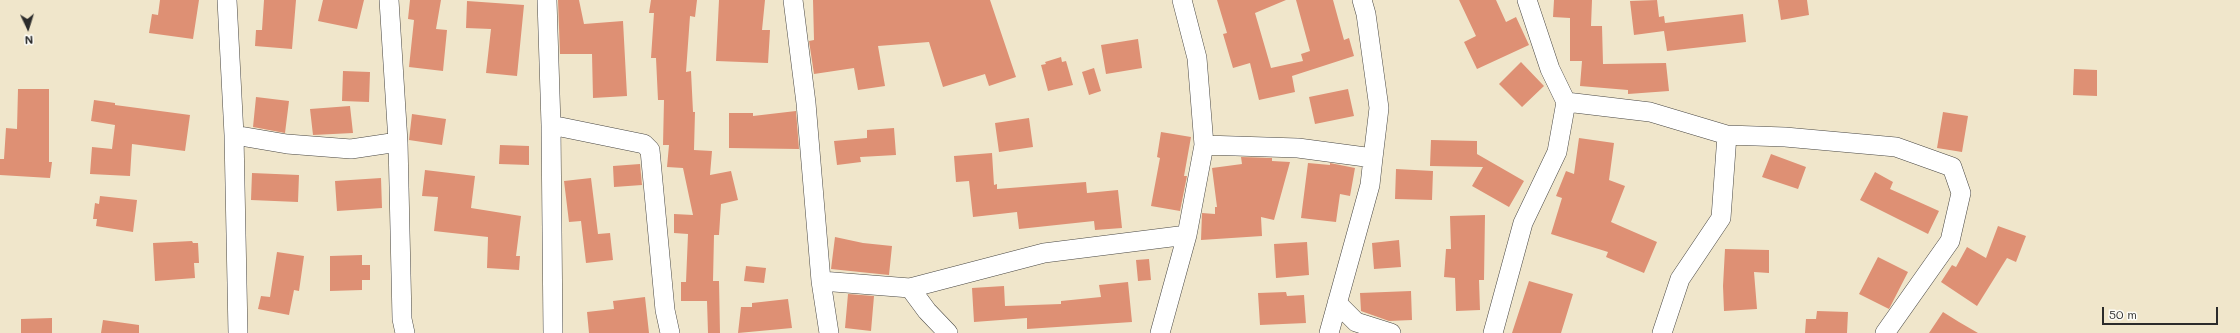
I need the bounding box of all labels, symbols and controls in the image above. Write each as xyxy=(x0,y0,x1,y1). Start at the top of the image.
north arrow xyxy=(8,8,48,48)
text: N xyxy=(24,33,34,48)
scale bar xyxy=(2104,299,2220,325)
text: 50 m xyxy=(2109,306,2137,322)

